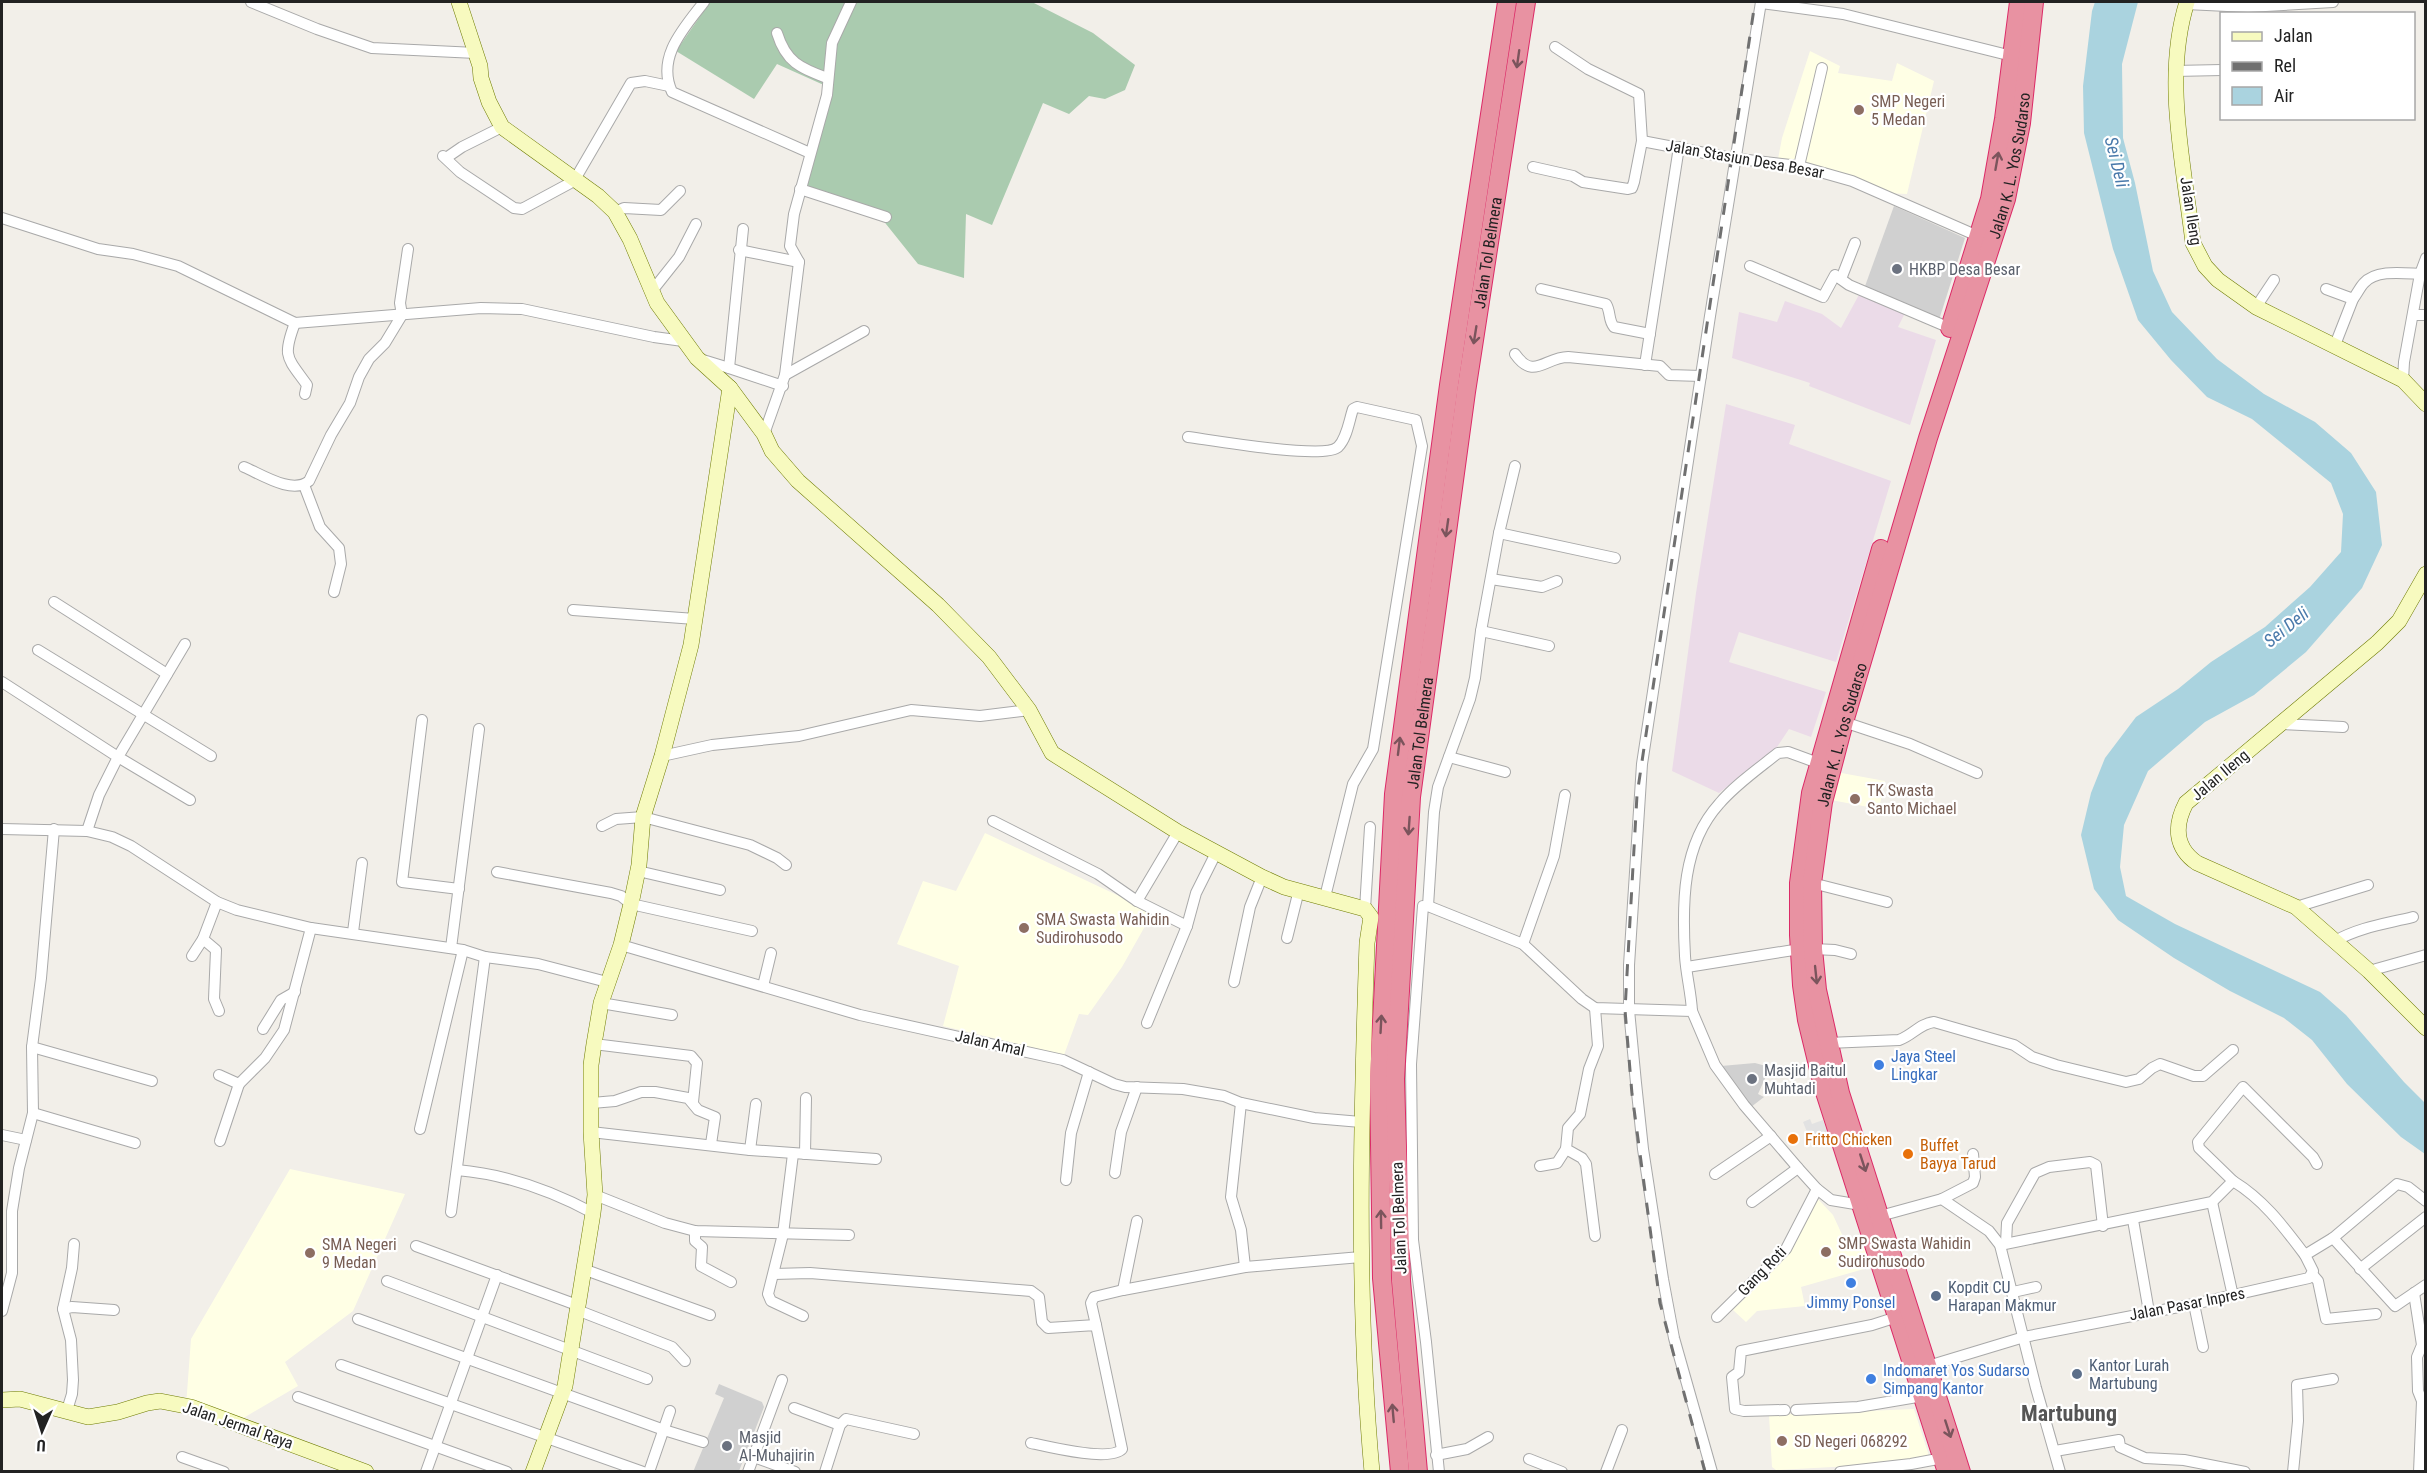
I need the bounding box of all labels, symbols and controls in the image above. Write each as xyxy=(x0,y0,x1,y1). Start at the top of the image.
legend xyxy=(2220,12,2415,120)
text: Jalan xyxy=(2274,25,2313,46)
one-way arrow xyxy=(1512,49,1523,69)
text: Rel xyxy=(2274,55,2296,76)
text: Air xyxy=(2274,85,2295,106)
place label: SMP Negeri 5 Medan xyxy=(1871,92,1945,129)
street label: Jalan K. L. Yos Sudarso xyxy=(1984,92,2034,241)
marker: SMP Negeri 5 Medan xyxy=(1852,103,1866,117)
water label: Sei Deli xyxy=(2101,134,2134,190)
street label: Jalan Stasiun Desa Besar xyxy=(1664,136,1826,182)
one-way arrow xyxy=(1991,152,2002,171)
street label: Jalan Ileng xyxy=(2176,175,2206,247)
street label: Jalan Tol Belmera xyxy=(1469,196,1505,310)
place label: HKBP Desa Besar xyxy=(1909,260,2020,279)
marker: HKBP Desa Besar xyxy=(1890,262,1904,276)
one-way arrow xyxy=(1469,325,1480,344)
one-way arrow xyxy=(1441,518,1452,537)
water label: Sei Deli xyxy=(2259,602,2313,651)
street label: Jalan K. L. Yos Sudarso xyxy=(1813,660,1871,808)
street label: Jalan Tol Belmera xyxy=(1403,676,1437,790)
one-way arrow xyxy=(1394,736,1405,756)
street label: Jalan Ileng xyxy=(2187,746,2253,804)
place label: TK Swasta Santo Michael xyxy=(1867,781,1957,818)
marker: TK Swasta Santo Michael xyxy=(1848,792,1862,806)
one-way arrow xyxy=(1403,815,1414,835)
place label: SMA Swasta Wahidin Sudirohusodo xyxy=(1036,910,1170,947)
marker: SMA Swasta Wahidin Sudirohusodo xyxy=(1017,921,1031,935)
one-way arrow xyxy=(1810,964,1821,984)
one-way arrow xyxy=(1376,1014,1387,1034)
street label: Jalan Amal xyxy=(953,1026,1027,1060)
place label: Jaya Steel Lingkar xyxy=(1891,1047,1956,1084)
marker: Jaya Steel Lingkar xyxy=(1872,1058,1886,1072)
place label: Masjid Baitul Muhtadi xyxy=(1764,1061,1846,1098)
marker: Masjid Baitul Muhtadi xyxy=(1745,1072,1759,1086)
place label: Fritto Chicken xyxy=(1805,1130,1892,1149)
marker: Fritto Chicken xyxy=(1786,1132,1800,1146)
place label: Buffet Bayya Tarud xyxy=(1920,1136,1996,1173)
marker: Buffet Bayya Tarud xyxy=(1901,1147,1915,1161)
one-way arrow xyxy=(1858,1153,1869,1172)
street label: Jalan Tol Belmera xyxy=(1388,1161,1410,1275)
one-way arrow xyxy=(1375,1209,1387,1229)
place label: SMP Swasta Wahidin Sudirohusodo xyxy=(1838,1234,1971,1271)
place label: SMA Negeri 9 Medan xyxy=(322,1235,397,1272)
street label: Gang Roti xyxy=(1734,1242,1790,1300)
marker: SMP Swasta Wahidin Sudirohusodo xyxy=(1819,1245,1833,1259)
marker: SMA Negeri 9 Medan xyxy=(303,1246,317,1260)
marker: Jimmy Ponsel xyxy=(1844,1276,1858,1290)
place label: Kopdit CU Harapan Makmur xyxy=(1948,1278,2057,1315)
street label: Jalan Pasar Inpres xyxy=(2128,1283,2246,1325)
marker: Kopdit CU Harapan Makmur xyxy=(1929,1289,1943,1303)
place label: Jimmy Ponsel xyxy=(1807,1293,1895,1312)
place label: Kantor Lurah Martubung xyxy=(2089,1356,2169,1393)
place label: Indomaret Yos Sudarso Simpang Kantor xyxy=(1883,1361,2030,1398)
marker: Kantor Lurah Martubung xyxy=(2070,1367,2084,1381)
marker: Indomaret Yos Sudarso Simpang Kantor xyxy=(1864,1372,1878,1386)
street label: Jalan Jermal Raya xyxy=(180,1397,296,1453)
north arrow xyxy=(12,1401,72,1461)
district label: Martubung xyxy=(2021,1401,2117,1426)
one-way arrow xyxy=(1387,1404,1398,1424)
one-way arrow xyxy=(1943,1419,1954,1438)
place label: Masjid Al-Muhajirin xyxy=(739,1428,815,1465)
place label: SD Negeri 068292 xyxy=(1794,1432,1908,1451)
marker: SD Negeri 068292 xyxy=(1775,1434,1789,1448)
text: U xyxy=(36,1436,46,1455)
marker: Masjid Al-Muhajirin xyxy=(720,1439,734,1453)

